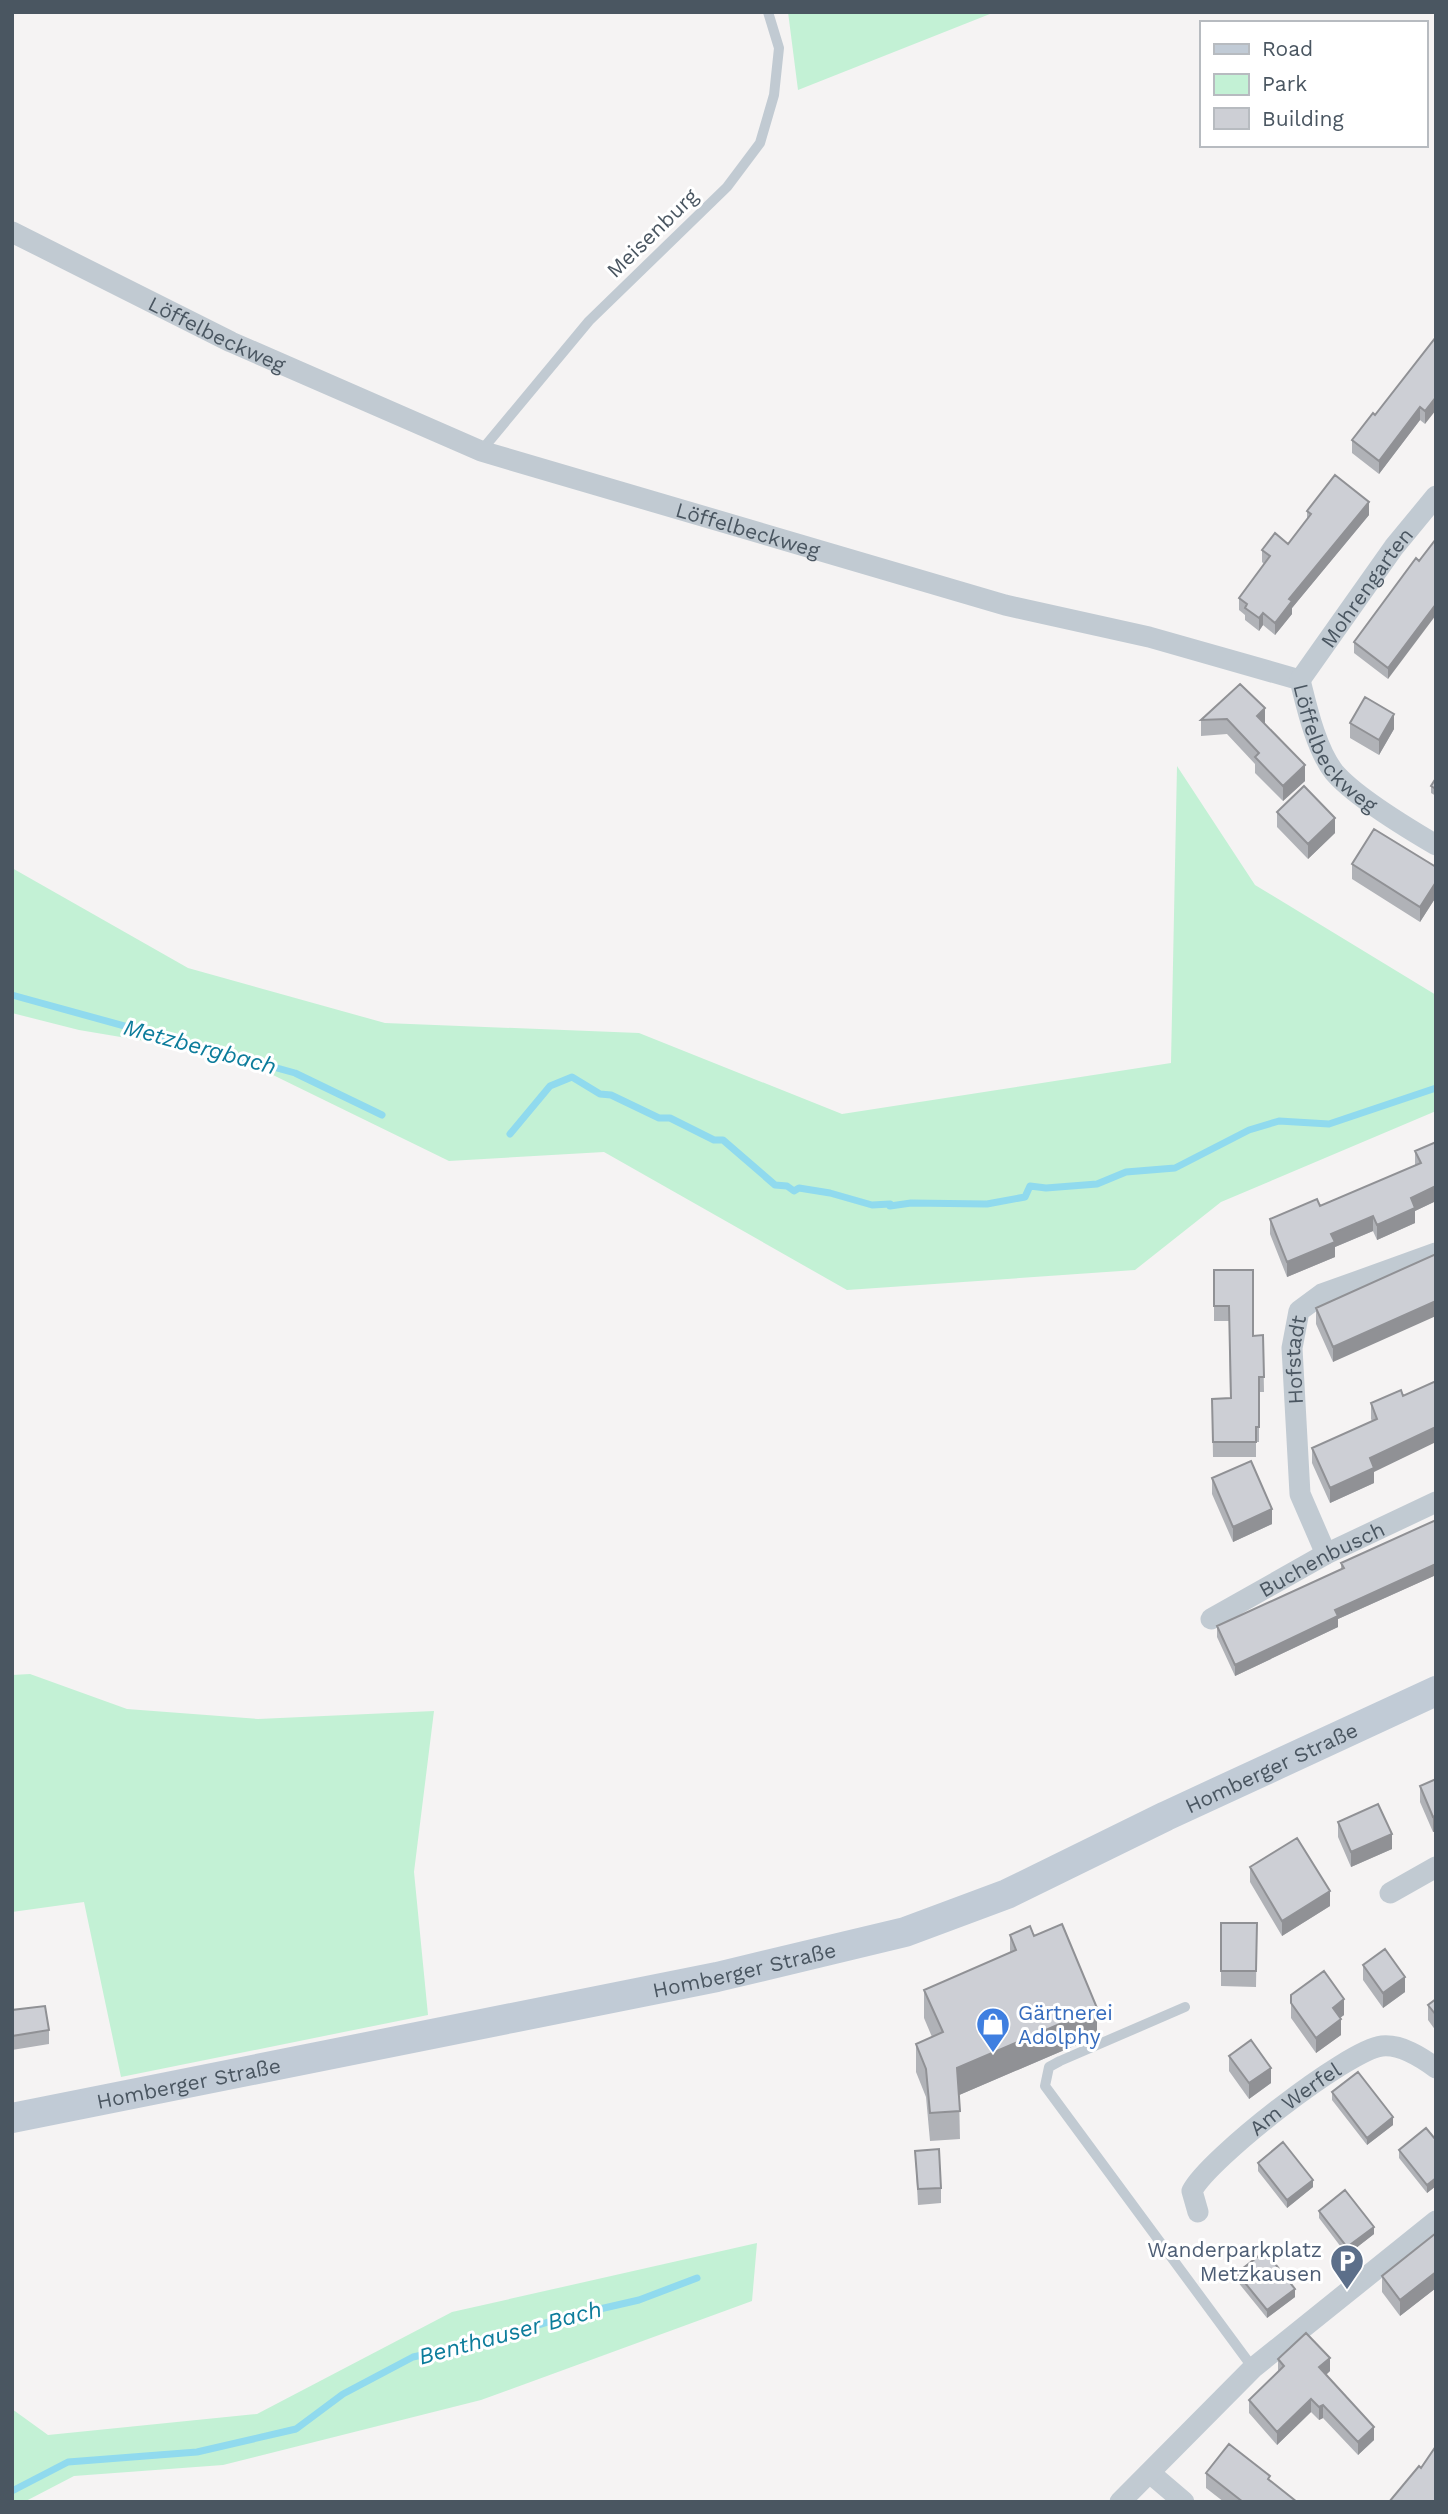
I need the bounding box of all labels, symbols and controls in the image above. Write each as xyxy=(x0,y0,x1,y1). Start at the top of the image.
legend xyxy=(1200,21,1427,147)
text: Road xyxy=(1262,36,1313,61)
text: Park xyxy=(1262,71,1307,96)
text: Building xyxy=(1262,106,1344,131)
street label: Meisenburg xyxy=(601,183,703,283)
street label: Löffelbeckweg xyxy=(144,290,290,377)
street label: Löffelbeckweg xyxy=(673,496,824,563)
street label: Mohrengarten xyxy=(1315,522,1418,652)
street label: Löffelbeckweg xyxy=(1289,681,1383,818)
water label: Metzbergbach xyxy=(121,1014,279,1080)
street label: Hofstadt xyxy=(1280,1313,1310,1405)
street label: Buchenbusch xyxy=(1254,1516,1388,1602)
street label: Homberger Straße xyxy=(1181,1717,1361,1818)
street label: Homberger Straße xyxy=(650,1937,838,2002)
place label: Gärtnerei Adolphy xyxy=(1018,2000,1113,2049)
shop icon: Gärtnerei Adolphy xyxy=(974,2005,1012,2054)
street label: Homberger Straße xyxy=(94,2052,283,2113)
street label: Am Werfel xyxy=(1244,2056,1346,2140)
place label: Wanderparkplatz Metzkausen xyxy=(1147,2237,1322,2286)
parking icon: Wanderparkplatz Metzkausen xyxy=(1328,2242,1366,2291)
water label: Benthauser Bach xyxy=(415,2296,605,2370)

